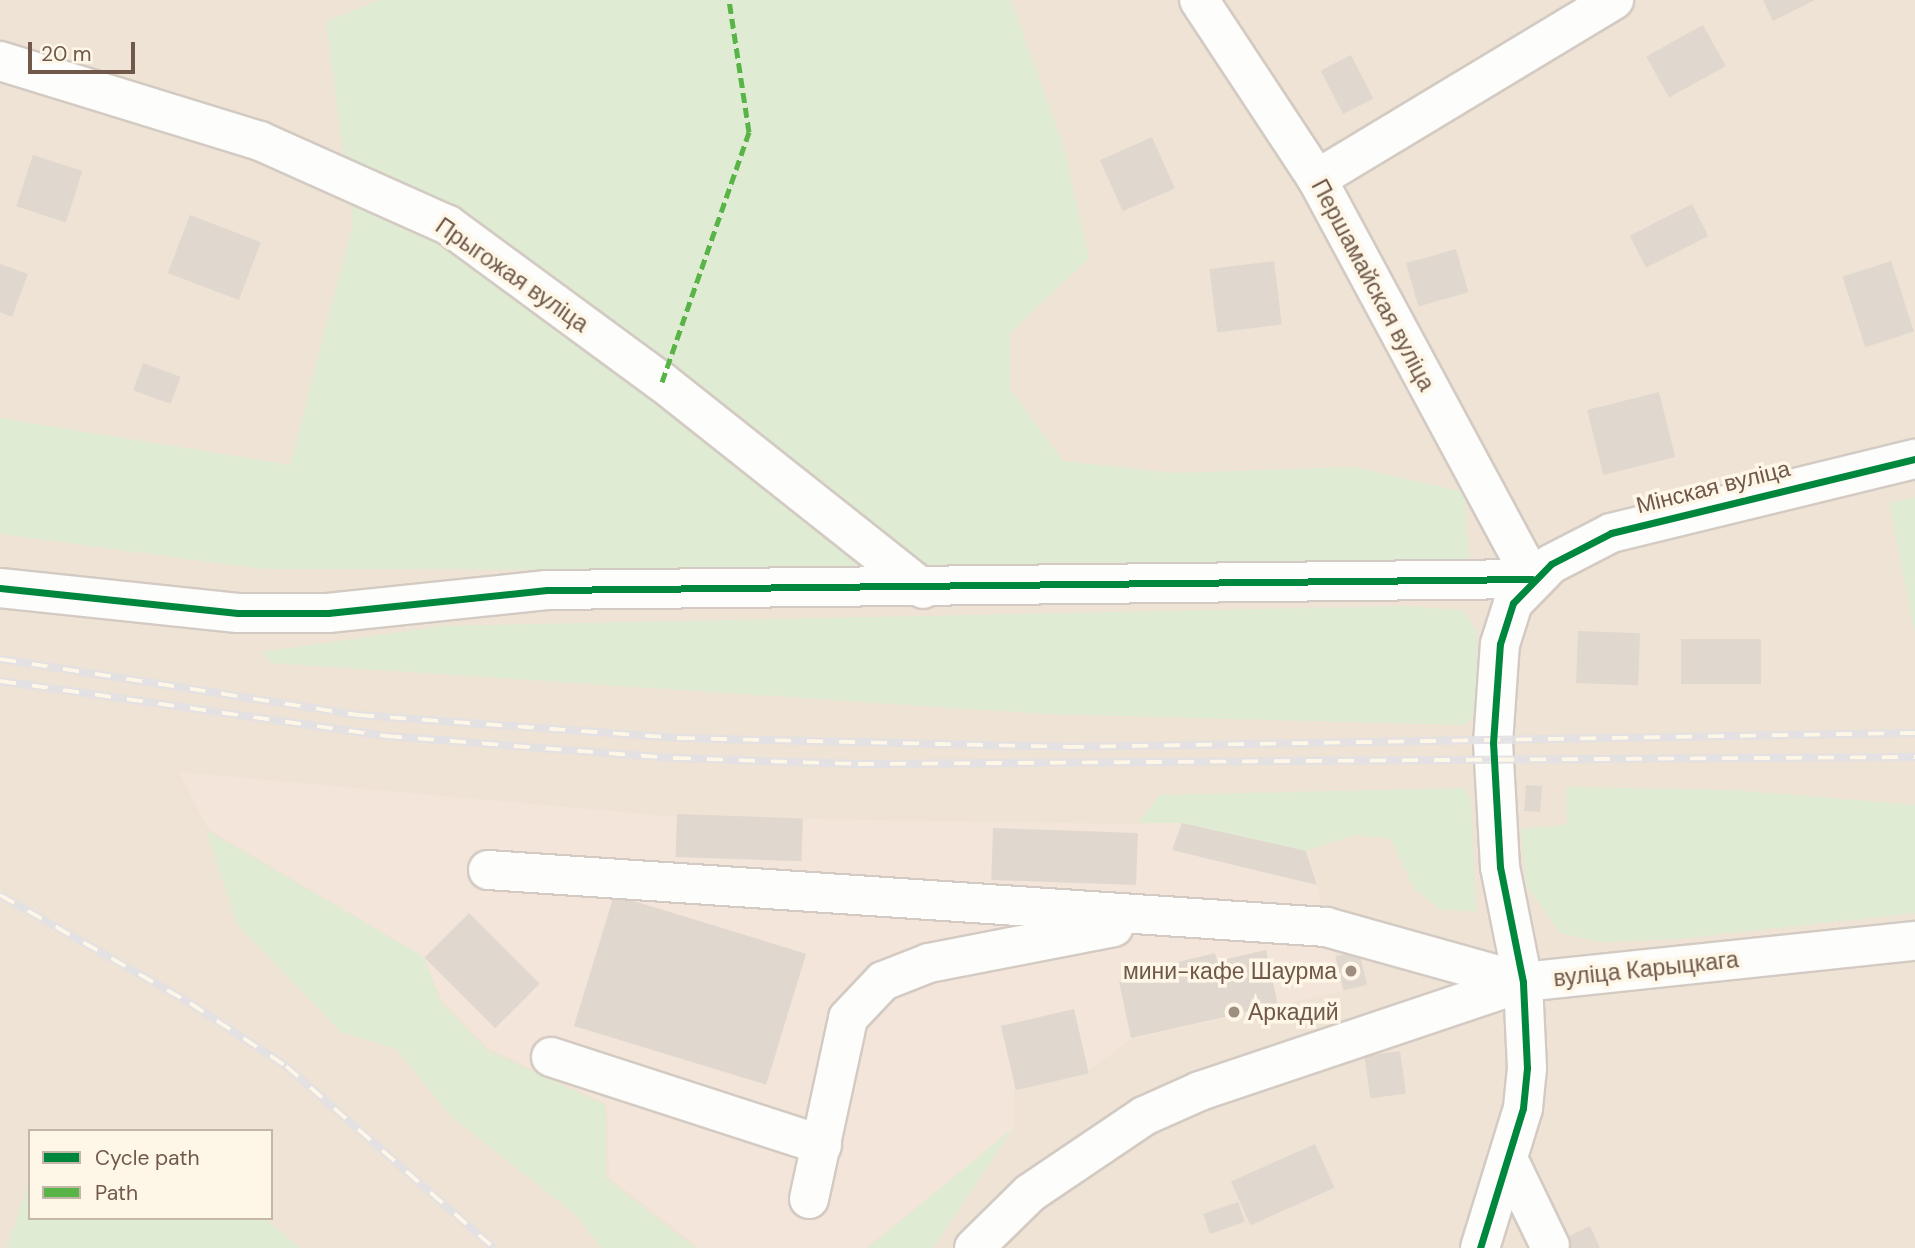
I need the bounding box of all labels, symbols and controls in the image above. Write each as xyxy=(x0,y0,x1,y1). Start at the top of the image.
scale bar xyxy=(32,28,138,72)
text: 20 m xyxy=(41,40,92,68)
street label: Першамайская вуліца xyxy=(1306,175,1440,395)
street label: Прыгожая вуліца xyxy=(430,212,594,338)
street label: Мінская вуліца xyxy=(1633,455,1793,519)
street label: вуліца Карыцкага xyxy=(1552,946,1740,992)
place label: мини-кафе Шаурма xyxy=(1123,957,1337,985)
marker: мини-кафе Шаурма xyxy=(1343,963,1359,979)
place label: Аркадий xyxy=(1248,998,1339,1026)
marker: Аркадий xyxy=(1226,1004,1242,1020)
legend xyxy=(28,1129,273,1220)
text: Cycle path xyxy=(95,1144,200,1172)
text: Path xyxy=(95,1179,138,1207)

